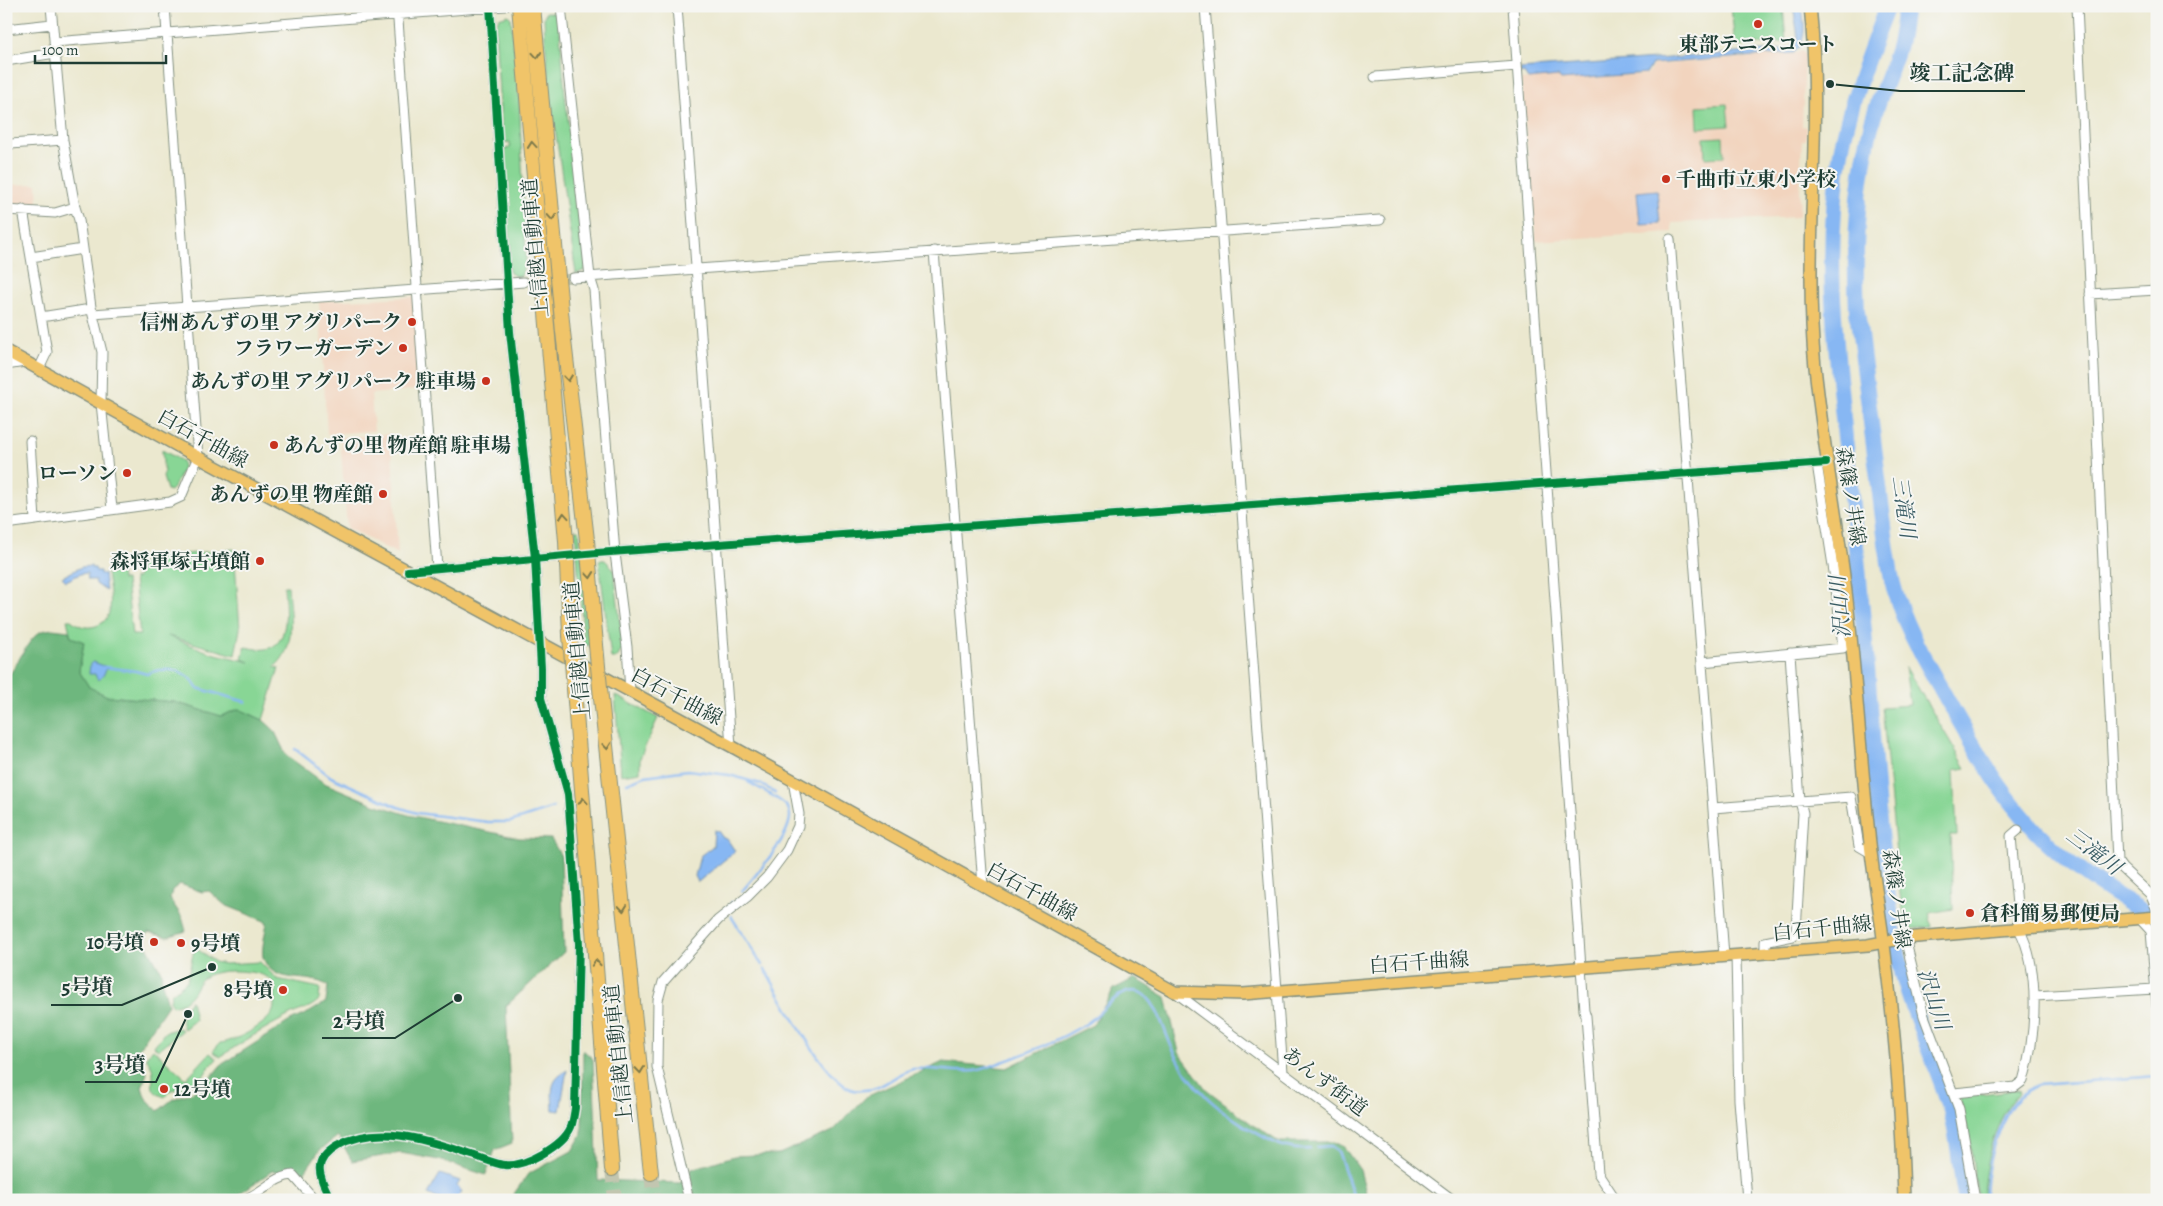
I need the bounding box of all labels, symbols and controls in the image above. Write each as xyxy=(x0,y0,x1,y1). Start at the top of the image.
marker: 東部テニスコート xyxy=(1752,18,1764,30)
place label: 東部テニスコート xyxy=(1678,31,1838,58)
scale bar xyxy=(35,32,166,64)
text: 100 m xyxy=(42,40,79,60)
one-way arrow xyxy=(532,51,543,59)
callout: 竣工記念碑 xyxy=(1900,55,2025,91)
text: 竣工記念碑 xyxy=(1910,59,2015,87)
one-way arrow xyxy=(527,141,538,149)
place label: 千曲市立東小学校 xyxy=(1676,166,1836,193)
marker: 千曲市立東小学校 xyxy=(1660,173,1672,185)
street label: 上信越自動車道 xyxy=(516,177,555,319)
one-way arrow xyxy=(546,213,557,221)
place label: 信州あんずの里 アグリパーク xyxy=(140,309,402,336)
marker: 信州あんずの里 アグリパーク xyxy=(406,316,418,328)
place label: フラワーガーデン xyxy=(234,335,393,362)
marker: フラワーガーデン xyxy=(397,342,409,354)
place label: あんずの里 アグリパーク 駐車場 xyxy=(190,368,476,395)
marker: あんずの里 アグリパーク 駐車場 xyxy=(480,375,492,387)
one-way arrow xyxy=(562,375,573,383)
street label: 白石千曲線 xyxy=(152,402,253,474)
place label: あんずの里 物産館 駐車場 xyxy=(284,432,511,459)
marker: あんずの里 物産館 駐車場 xyxy=(268,439,280,451)
street label: 森篠ノ井線 xyxy=(1829,445,1872,548)
place label: ローソン xyxy=(38,460,117,487)
marker: ローソン xyxy=(121,467,133,479)
water label: 三滝川 xyxy=(1886,474,1923,542)
place label: あんずの里 物産館 xyxy=(210,481,373,508)
marker: あんずの里 物産館 xyxy=(377,488,389,500)
one-way arrow xyxy=(559,512,570,520)
place label: 森将軍塚古墳館 xyxy=(110,548,250,575)
marker: 森将軍塚古墳館 xyxy=(254,555,266,567)
one-way arrow xyxy=(584,571,595,579)
water label: 沢山川 xyxy=(1823,572,1857,640)
street label: 上信越自動車道 xyxy=(558,580,597,722)
street label: 白石千曲線 xyxy=(626,661,727,732)
one-way arrow xyxy=(601,743,612,751)
one-way arrow xyxy=(578,797,589,805)
water label: 三滝川 xyxy=(2060,821,2129,882)
street label: 森篠ノ井線 xyxy=(1876,848,1917,950)
street label: 白石千曲線 xyxy=(981,855,1082,927)
place label: 倉科簡易郵便局 xyxy=(1980,900,2120,927)
one-way arrow xyxy=(617,904,628,912)
marker: 倉科簡易郵便局 xyxy=(1964,907,1976,919)
street label: 白石千曲線 xyxy=(1771,910,1873,947)
place label: 10号墳 xyxy=(87,929,144,956)
place label: 9号墳 xyxy=(191,930,240,957)
marker: 10号墳 xyxy=(148,936,160,948)
marker: 9号墳 xyxy=(175,937,187,949)
street label: 白石千曲線 xyxy=(1368,946,1470,979)
one-way arrow xyxy=(590,959,601,967)
water label: 沢山川 xyxy=(1911,965,1958,1035)
callout: 5号墳 xyxy=(51,969,122,1005)
text: 5号墳 xyxy=(62,973,112,1001)
place label: 8号墳 xyxy=(223,977,273,1004)
street label: 上信越自動車道 xyxy=(598,983,639,1125)
marker: 8号墳 xyxy=(277,984,289,996)
callout: 2号墳 xyxy=(322,1002,395,1038)
text: 2号墳 xyxy=(333,1007,385,1035)
street label: あんず街道 xyxy=(1277,1041,1373,1122)
callout: 3号墳 xyxy=(85,1046,156,1082)
text: 3号墳 xyxy=(94,1051,146,1079)
one-way arrow xyxy=(634,1066,645,1074)
place label: 12号墳 xyxy=(174,1076,231,1103)
marker: 12号墳 xyxy=(158,1083,170,1095)

